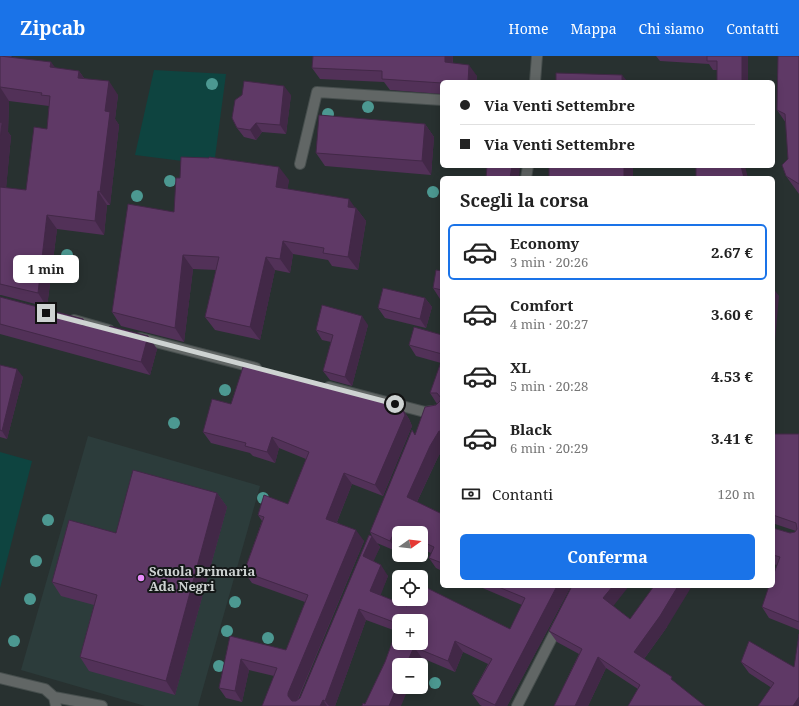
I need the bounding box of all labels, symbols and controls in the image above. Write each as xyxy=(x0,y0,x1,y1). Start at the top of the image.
text: Zipcab xyxy=(20,15,85,41)
text: Home xyxy=(509,19,548,38)
text: Mappa xyxy=(570,19,617,38)
text: Chi siamo xyxy=(639,19,704,38)
text: Contatti xyxy=(726,19,779,38)
text: Via Venti Settembre xyxy=(484,95,635,115)
text: Via Venti Settembre xyxy=(484,134,635,154)
text: Scegli la corsa xyxy=(460,188,589,212)
text: Economy xyxy=(510,233,579,253)
icon: car xyxy=(462,234,498,270)
text: 2.67 € xyxy=(711,242,753,262)
text: 3 min · 20:26 xyxy=(510,253,588,271)
callout: 1 min xyxy=(13,255,79,283)
text: 1 min xyxy=(28,260,64,278)
text: Comfort xyxy=(510,295,573,315)
icon: car xyxy=(462,296,498,332)
route end xyxy=(37,304,55,322)
text: 3.60 € xyxy=(711,304,753,324)
text: 4 min · 20:27 xyxy=(510,315,588,333)
text: XL xyxy=(510,357,531,377)
icon: car xyxy=(462,358,498,394)
text: 4.53 € xyxy=(711,366,753,386)
text: 5 min · 20:28 xyxy=(510,377,588,395)
route start xyxy=(386,395,404,413)
text: Black xyxy=(510,419,552,439)
icon: car xyxy=(462,420,498,456)
text: 3.41 € xyxy=(711,428,753,448)
text: 6 min · 20:29 xyxy=(510,439,588,457)
icon: cash xyxy=(460,483,482,505)
text: Contanti xyxy=(492,484,553,504)
text: 120 m xyxy=(718,485,755,503)
north arrow xyxy=(392,526,428,562)
map controls xyxy=(392,526,428,694)
button: Conferma xyxy=(460,534,755,580)
place label: Scuola Primaria Ada Negri xyxy=(149,562,255,595)
button: locate xyxy=(392,570,428,606)
marker: Scuola Primaria Ada Negri xyxy=(136,573,146,583)
button: + xyxy=(392,614,428,650)
button: − xyxy=(392,658,428,694)

